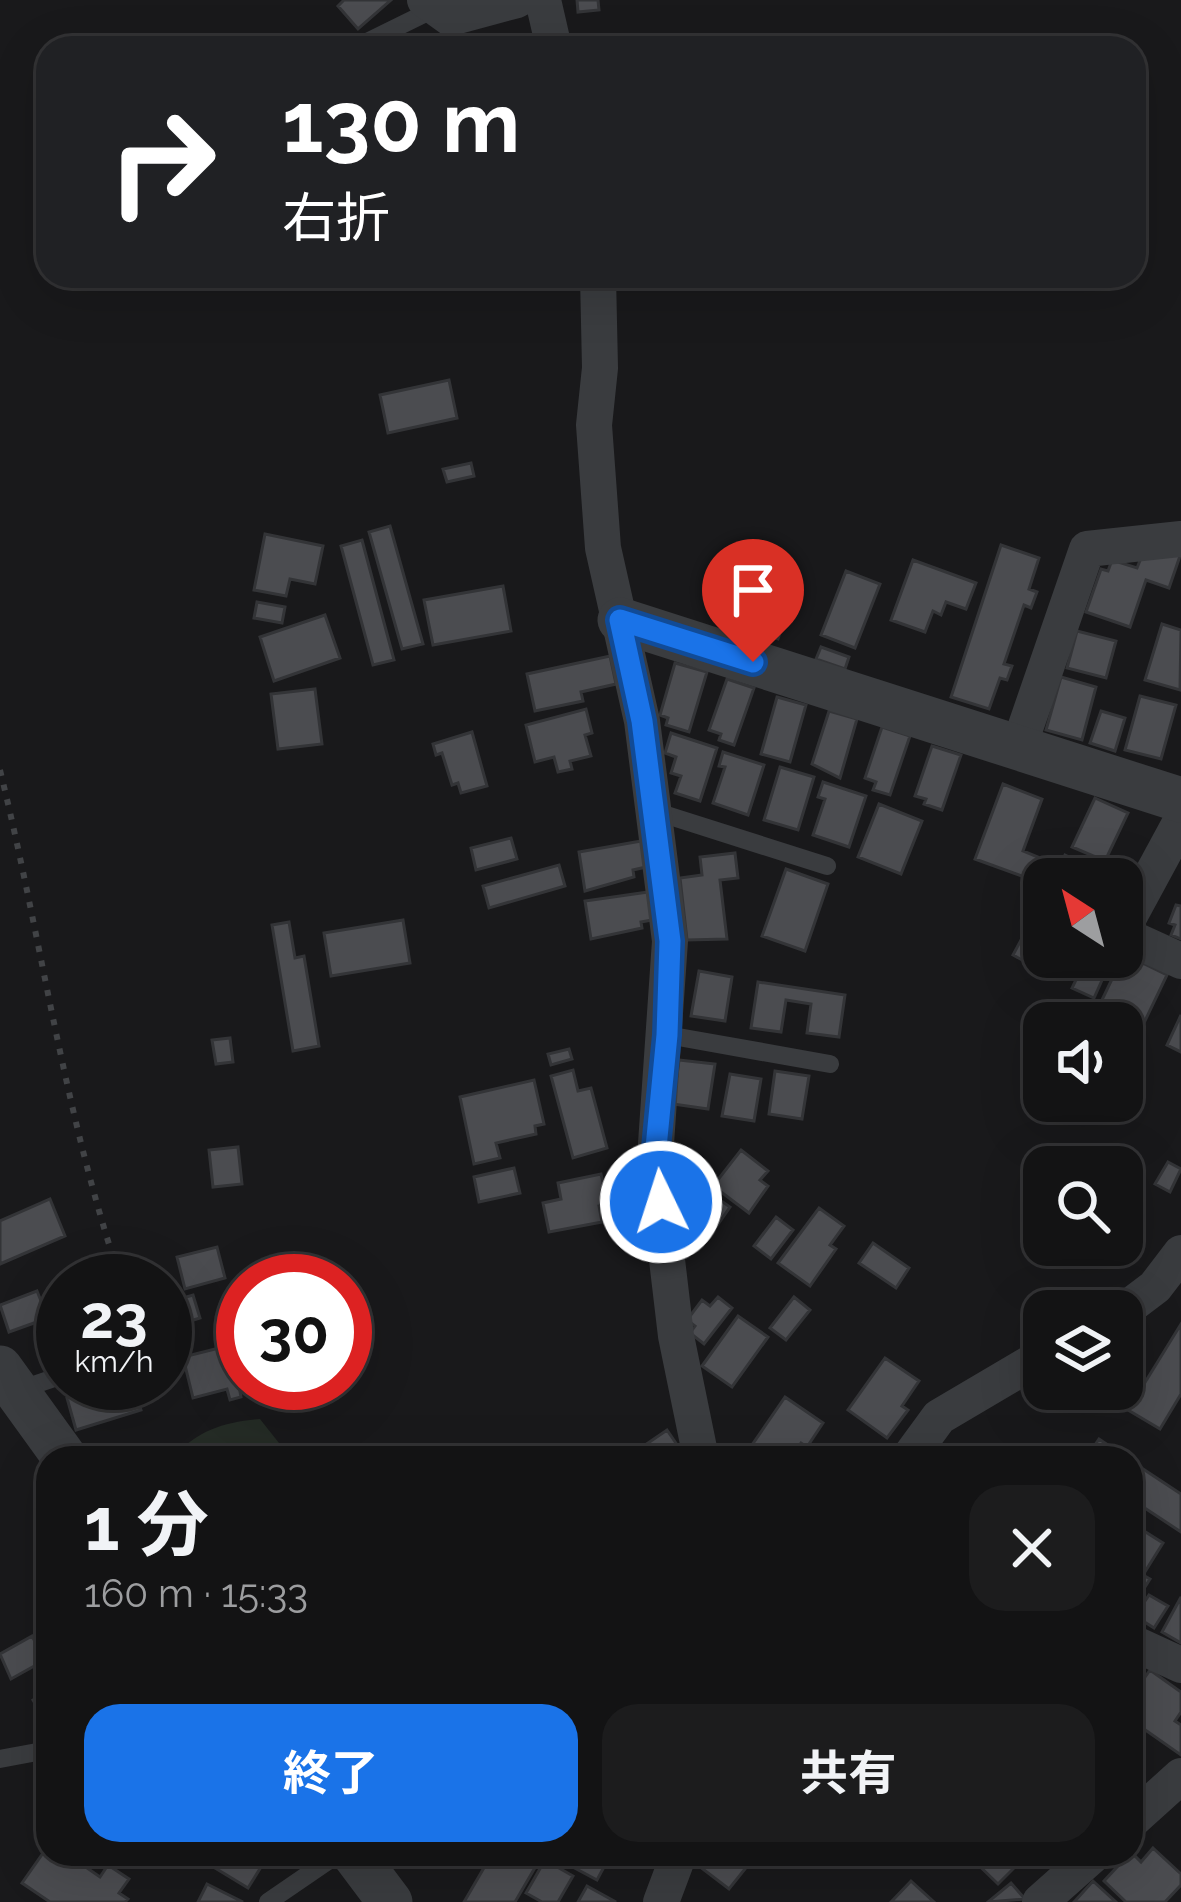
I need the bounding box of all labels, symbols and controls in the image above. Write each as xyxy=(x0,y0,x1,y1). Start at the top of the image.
text: 130 m xyxy=(282,73,520,172)
icon: right xyxy=(84,84,240,240)
text: 右折 xyxy=(282,186,390,250)
pin xyxy=(702,539,804,662)
icon: arrive xyxy=(720,557,786,623)
north arrow xyxy=(1023,858,1143,978)
map controls xyxy=(1023,858,1143,1410)
button: sound xyxy=(1023,1002,1143,1122)
position arrow xyxy=(598,1139,724,1265)
button: search xyxy=(1023,1146,1143,1266)
speed limit sign: 30 xyxy=(216,1254,372,1410)
text: 23 xyxy=(80,1282,148,1352)
button: layers xyxy=(1023,1290,1143,1410)
text: km/h xyxy=(74,1344,154,1379)
text: 1 分 xyxy=(84,1482,209,1567)
button: close xyxy=(969,1485,1095,1611)
text: 160 m · 15:33 xyxy=(84,1570,308,1616)
button: 終了 xyxy=(84,1704,578,1842)
button: 共有 xyxy=(602,1704,1095,1842)

